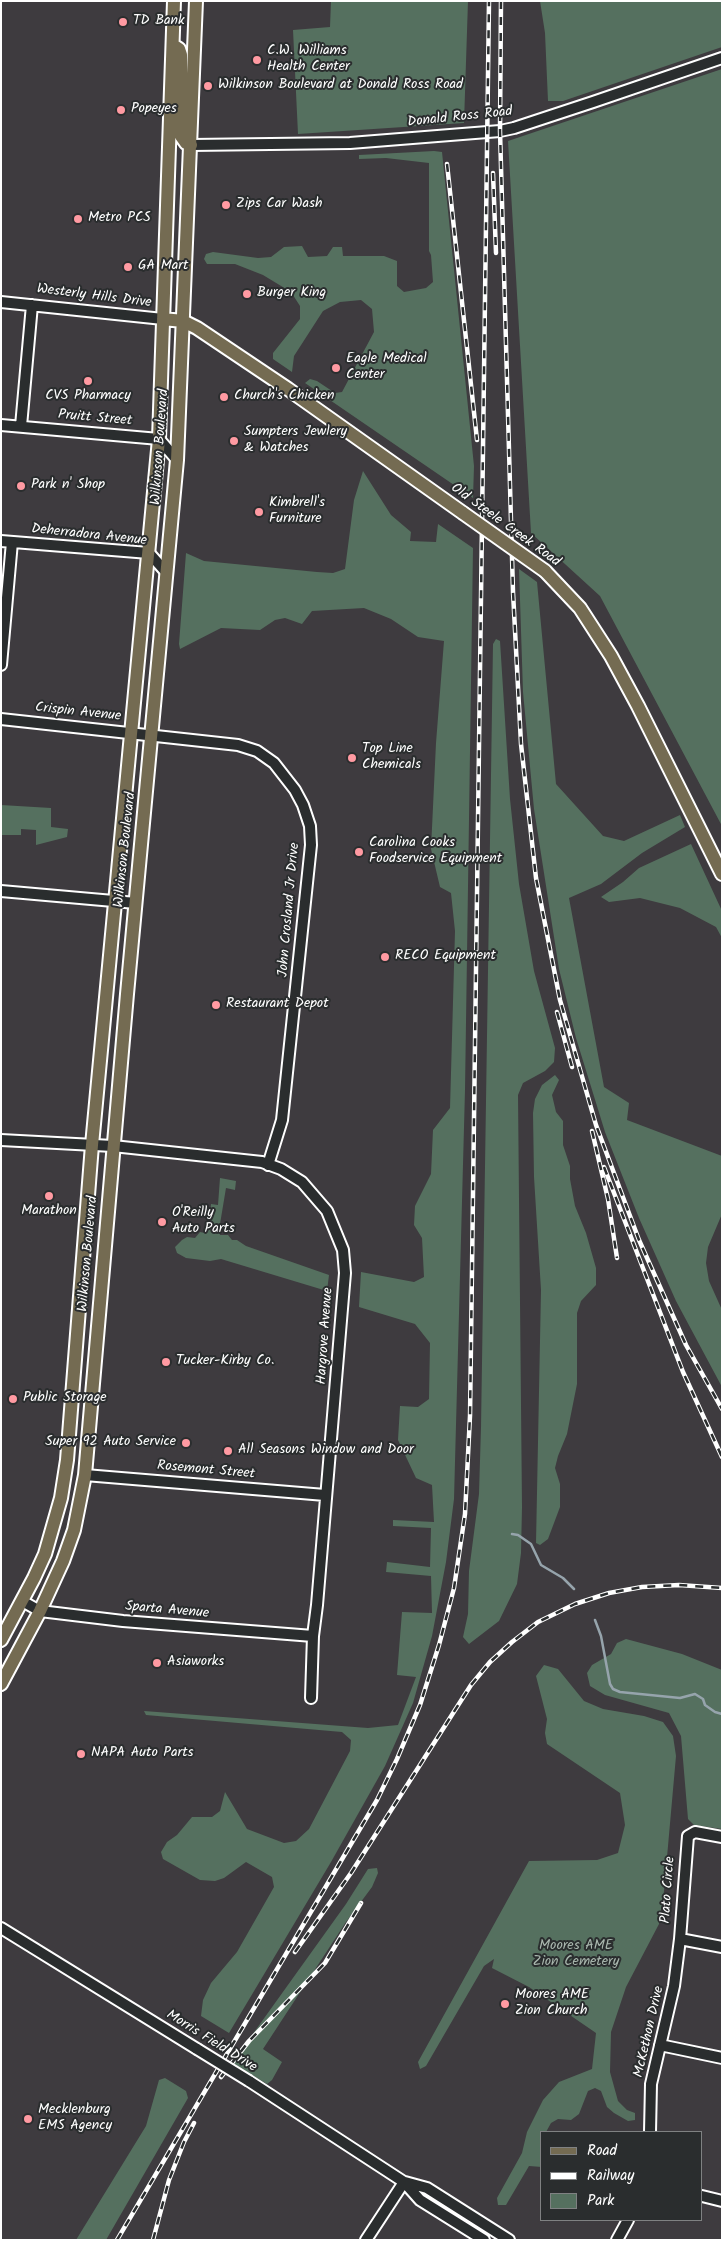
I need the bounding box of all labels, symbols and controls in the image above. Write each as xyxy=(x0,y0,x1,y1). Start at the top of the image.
place label: TD Bank xyxy=(133,14,185,30)
marker: TD Bank xyxy=(117,16,129,28)
place label: C.W. Williams Health Center xyxy=(267,44,350,76)
marker: C.W. Williams Health Center xyxy=(251,54,263,66)
place label: Wilkinson Boulevard at Donald Ross Road xyxy=(218,78,463,94)
marker: Wilkinson Boulevard at Donald Ross Road xyxy=(202,80,214,92)
place label: Popeyes xyxy=(131,102,177,118)
marker: Popeyes xyxy=(115,104,127,116)
street label: Donald Ross Road xyxy=(407,104,513,132)
place label: Zips Car Wash xyxy=(236,197,322,213)
marker: Zips Car Wash xyxy=(220,199,232,211)
place label: Metro PCS xyxy=(88,211,151,227)
marker: Metro PCS xyxy=(72,213,84,225)
place label: GA Mart xyxy=(138,259,188,275)
marker: GA Mart xyxy=(122,261,134,273)
street label: Westerly Hills Drive xyxy=(36,282,152,312)
place label: Burger King xyxy=(257,286,326,302)
marker: Burger King xyxy=(241,288,253,300)
place label: Eagle Medical Center xyxy=(346,352,427,384)
marker: Eagle Medical Center xyxy=(330,362,342,374)
marker: CVS Pharmacy xyxy=(82,375,94,387)
street label: Wilkinson Boulevard xyxy=(149,388,173,506)
place label: CVS Pharmacy xyxy=(45,389,131,405)
place label: Church's Chicken xyxy=(234,389,334,405)
marker: Church's Chicken xyxy=(218,391,230,403)
street label: Pruitt Street xyxy=(57,407,133,431)
place label: Sumpters Jewlery & Watches xyxy=(244,425,347,458)
marker: Sumpters Jewlery & Watches xyxy=(228,435,240,447)
place label: Park n' Shop xyxy=(31,478,105,494)
marker: Park n' Shop xyxy=(15,480,27,492)
street label: Old Steele Creek Road xyxy=(447,481,563,571)
place label: Kimbrell's Furniture xyxy=(269,496,325,528)
marker: Kimbrell's Furniture xyxy=(253,506,265,518)
street label: Deherradora Avenue xyxy=(30,522,148,550)
street label: Crispin Avenue xyxy=(34,700,122,726)
place label: Top Line Chemicals xyxy=(362,742,421,774)
marker: Top Line Chemicals xyxy=(346,752,358,764)
street label: Wilkinson Boulevard xyxy=(112,791,140,909)
place label: Carolina Cooks Foodservice Equipment xyxy=(369,836,502,869)
street label: John Crosland Jr Drive xyxy=(276,842,304,978)
marker: Carolina Cooks Foodservice Equipment xyxy=(353,846,365,858)
place label: RECO Equipment xyxy=(395,949,496,965)
marker: RECO Equipment xyxy=(379,951,391,963)
place label: Restaurant Depot xyxy=(226,997,329,1013)
marker: Restaurant Depot xyxy=(210,999,222,1011)
marker: Marathon xyxy=(43,1190,55,1202)
street label: Wilkinson Boulevard xyxy=(76,1195,102,1313)
place label: Marathon xyxy=(21,1204,77,1220)
place label: O'Reilly Auto Parts xyxy=(172,1206,235,1238)
marker: O'Reilly Auto Parts xyxy=(156,1216,168,1228)
street label: Hargrove Avenue xyxy=(314,1287,338,1385)
place label: Tucker-Kirby Co. xyxy=(176,1354,274,1370)
marker: Tucker-Kirby Co. xyxy=(160,1356,172,1368)
place label: Public Storage xyxy=(23,1391,107,1407)
marker: Public Storage xyxy=(7,1393,19,1405)
place label: Super 92 Auto Service xyxy=(45,1435,176,1451)
marker: Super 92 Auto Service xyxy=(180,1437,192,1449)
place label: All Seasons Window and Door xyxy=(238,1443,414,1459)
marker: All Seasons Window and Door xyxy=(222,1445,234,1457)
street label: Rosemont Street xyxy=(156,1458,256,1484)
street label: Sparta Avenue xyxy=(124,1599,210,1623)
place label: Asiaworks xyxy=(167,1655,224,1671)
marker: Asiaworks xyxy=(151,1657,163,1669)
place label: NAPA Auto Parts xyxy=(91,1746,194,1762)
marker: NAPA Auto Parts xyxy=(75,1748,87,1760)
street label: Plato Circle xyxy=(658,1856,680,1924)
park label: Moores AME Zion Cemetery xyxy=(533,1939,619,1971)
street label: McKethon Drive xyxy=(631,1985,669,2079)
place label: Moores AME Zion Church xyxy=(515,1988,589,2020)
marker: Moores AME Zion Church xyxy=(499,1998,511,2010)
street label: Morris Field Drive xyxy=(163,2007,259,2077)
place label: Mecklenburg EMS Agency xyxy=(38,2103,112,2136)
marker: Mecklenburg EMS Agency xyxy=(22,2113,34,2125)
legend xyxy=(540,2131,703,2221)
text: Road xyxy=(587,2139,617,2163)
text: Railway xyxy=(587,2164,634,2188)
text: Park xyxy=(587,2189,614,2213)

